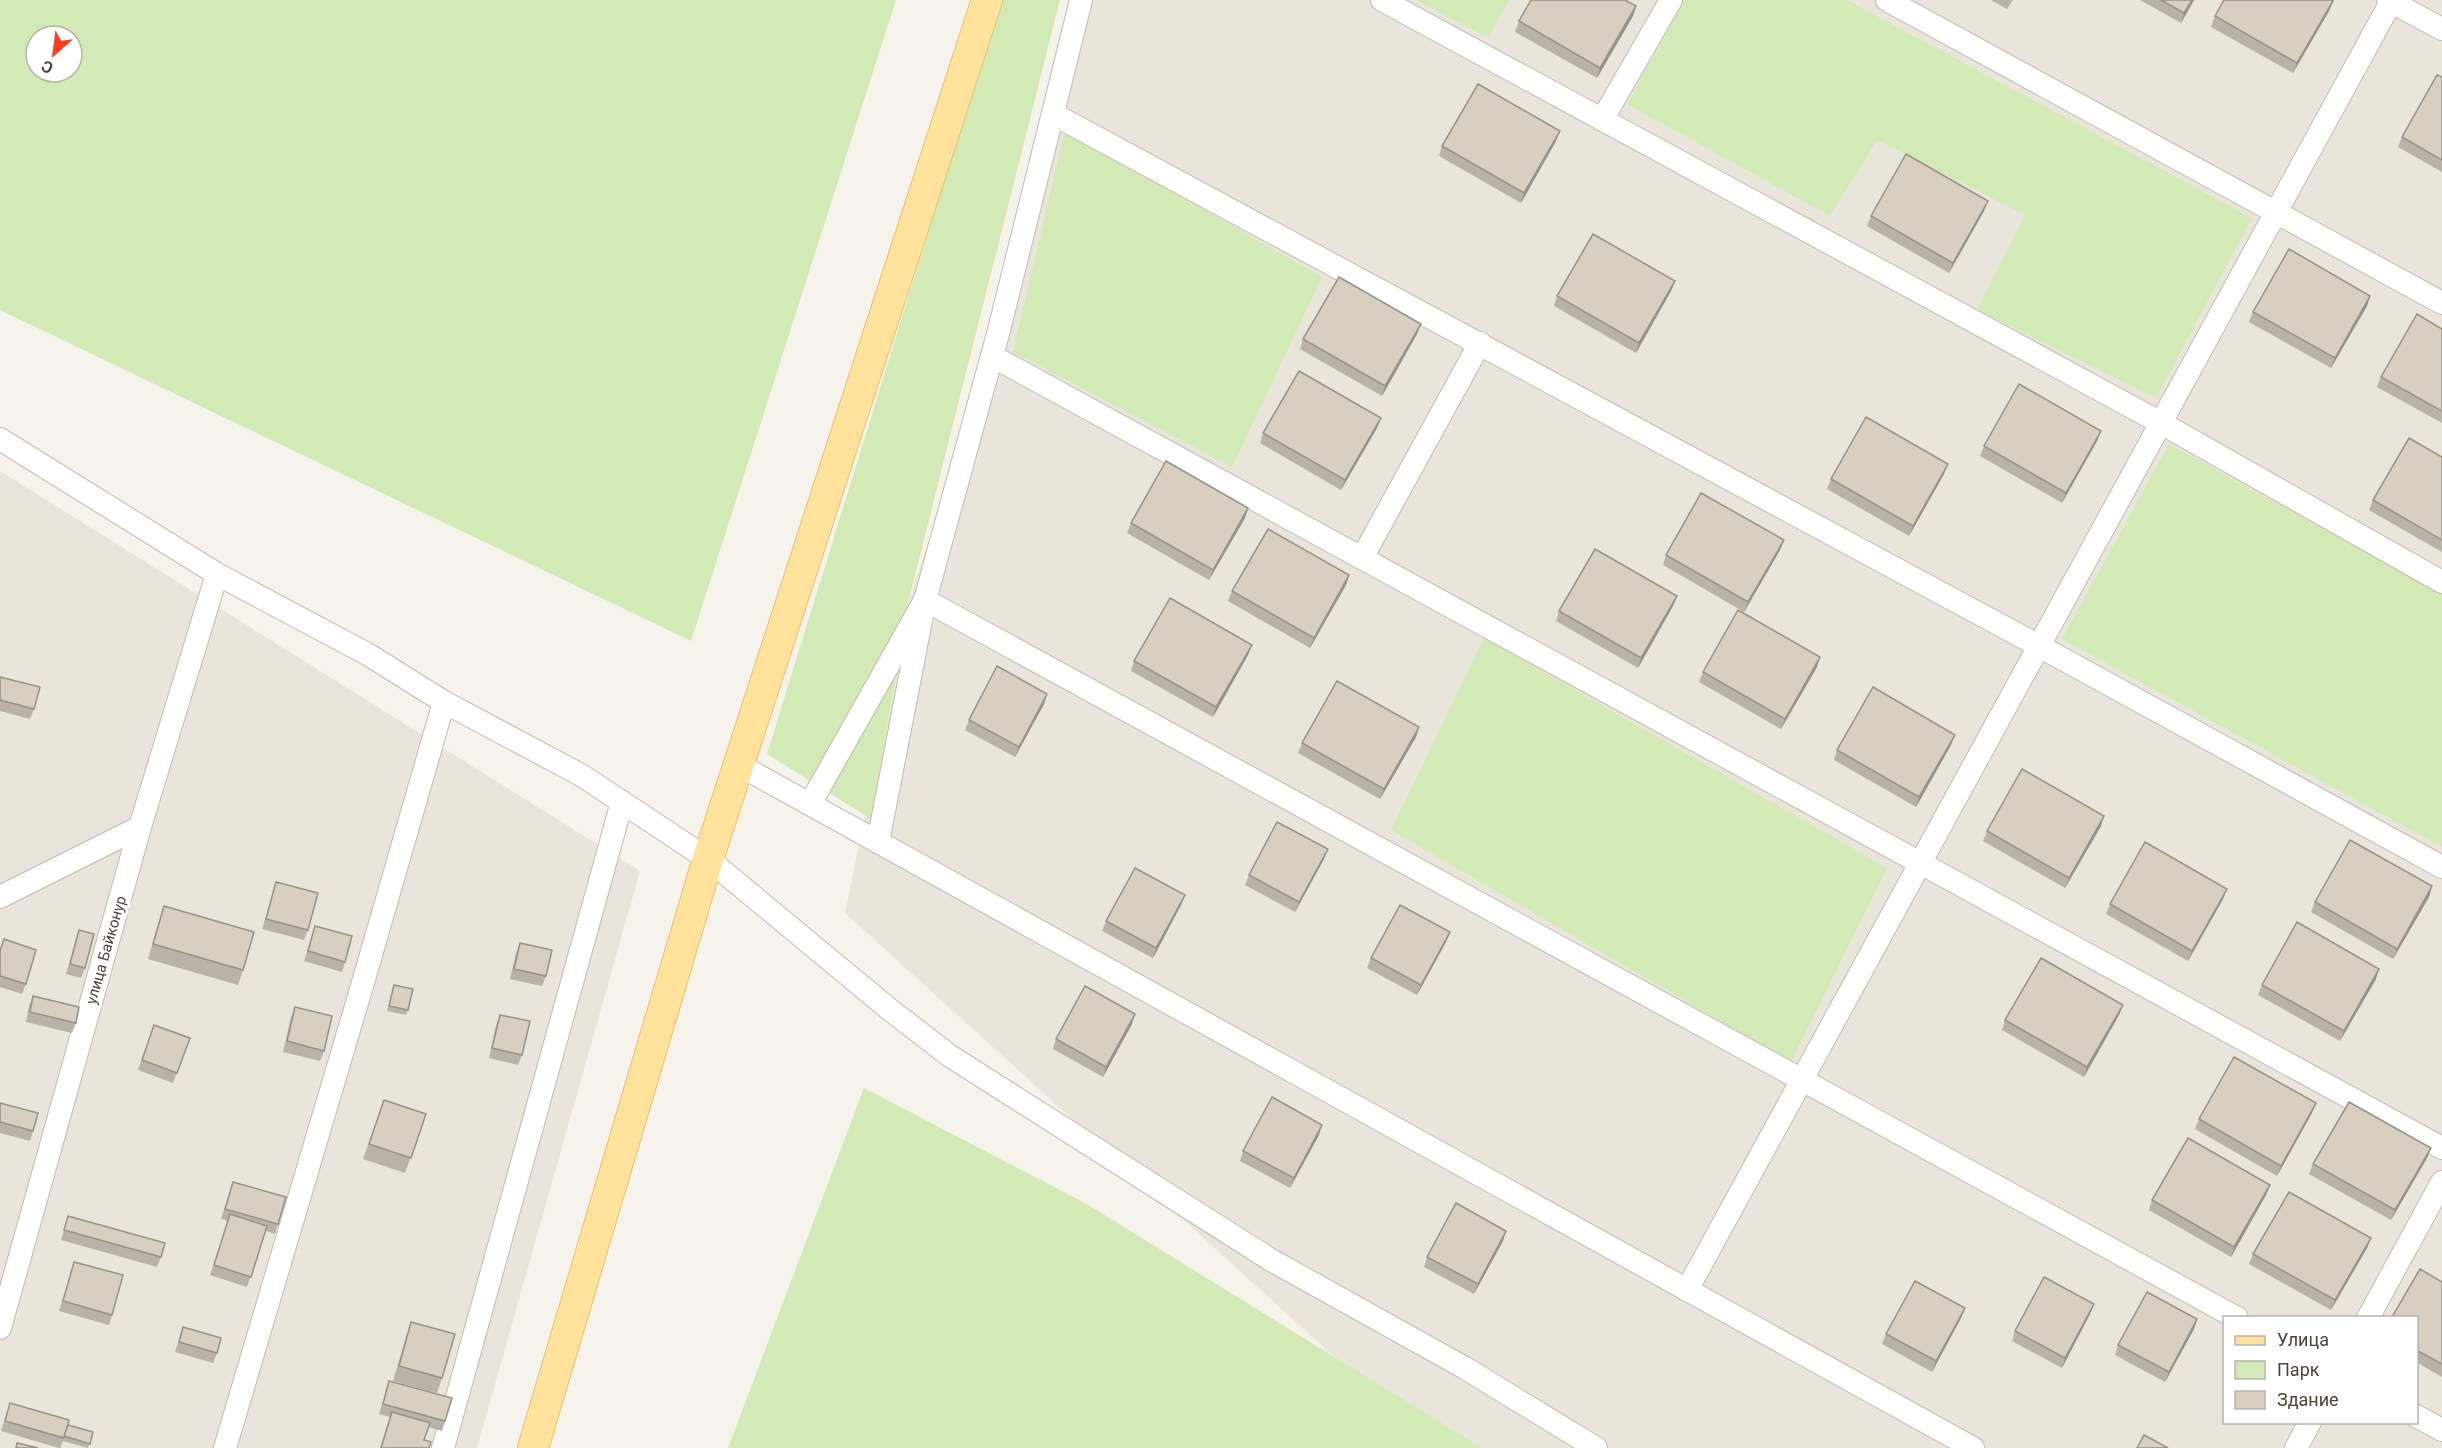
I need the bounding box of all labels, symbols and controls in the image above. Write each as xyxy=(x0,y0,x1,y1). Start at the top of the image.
north arrow xyxy=(24,24,84,84)
text: С xyxy=(38,56,56,78)
street label: улица Байконур xyxy=(82,894,130,1006)
legend xyxy=(2223,1316,2418,1424)
text: Улица xyxy=(2277,1329,2329,1350)
text: Парк xyxy=(2277,1359,2320,1380)
text: Здание xyxy=(2277,1389,2339,1410)

